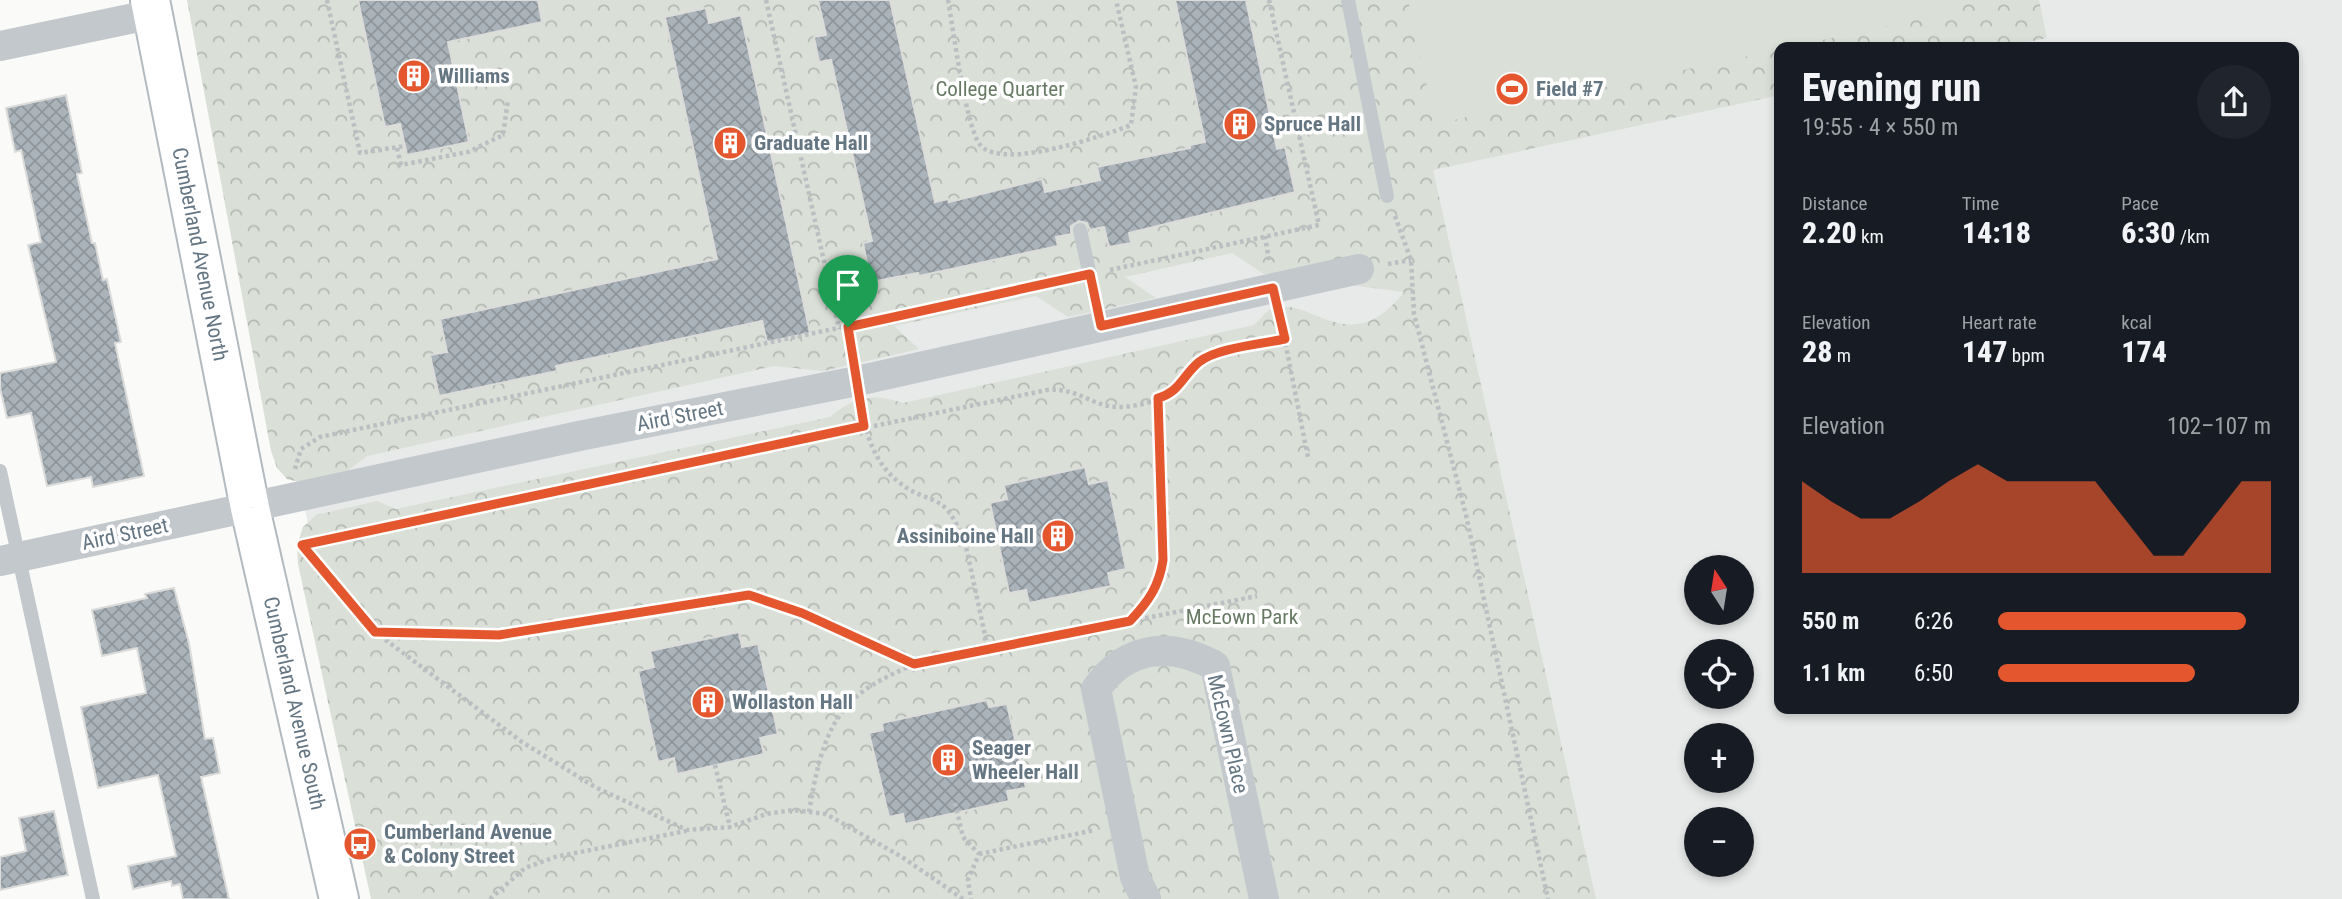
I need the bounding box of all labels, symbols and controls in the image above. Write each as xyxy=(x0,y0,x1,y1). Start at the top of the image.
building icon: Williams xyxy=(395,57,433,95)
place label: Williams xyxy=(438,64,510,88)
button: share xyxy=(2197,65,2271,139)
text: Evening run xyxy=(1802,66,1981,110)
sports icon: Field #7 xyxy=(1493,70,1531,108)
park label: College Quarter xyxy=(935,77,1065,101)
place label: Field #7 xyxy=(1536,77,1604,101)
building icon: Spruce Hall xyxy=(1221,105,1259,143)
place label: Spruce Hall xyxy=(1264,112,1361,136)
text: 19:55 · 4 × 550 m xyxy=(1802,114,1958,141)
building icon: Graduate Hall xyxy=(711,124,749,162)
place label: Graduate Hall xyxy=(754,131,868,155)
street label: Cumberland Avenue North xyxy=(167,145,233,363)
text: Distance xyxy=(1802,192,1867,215)
text: Time xyxy=(1962,192,1999,215)
text: Pace xyxy=(2121,192,2159,215)
text: 2.20 xyxy=(1802,215,1857,250)
text: 14:18 xyxy=(1962,215,2031,250)
text: 6:30 xyxy=(2121,215,2176,250)
text: km xyxy=(1857,225,1884,248)
text: /km xyxy=(2176,225,2210,248)
pin xyxy=(818,255,878,327)
icon: arrive xyxy=(829,266,867,304)
text: Elevation xyxy=(1802,311,1870,334)
text: Heart rate xyxy=(1962,311,2037,334)
text: kcal xyxy=(2121,311,2152,334)
text: 28 xyxy=(1802,334,1833,369)
text: 147 xyxy=(1962,334,2007,369)
text: 174 xyxy=(2121,334,2167,369)
text: m xyxy=(1833,344,1851,367)
text: bpm xyxy=(2007,344,2045,367)
street label: Aird Street xyxy=(635,396,725,436)
text: Elevation xyxy=(1802,413,1885,440)
text: 102–107 m xyxy=(2167,413,2271,440)
street label: Aird Street xyxy=(80,513,170,555)
building icon: Assiniboine Hall xyxy=(1039,517,1077,555)
place label: Assiniboine Hall xyxy=(897,524,1034,548)
north arrow xyxy=(1684,555,1754,625)
map controls xyxy=(1684,555,1754,877)
street label: Cumberland Avenue South xyxy=(259,594,330,812)
park label: McEown Park xyxy=(1186,605,1299,629)
text: 550 m xyxy=(1802,608,1859,635)
text: 6:26 xyxy=(1914,608,1953,635)
button: locate xyxy=(1684,639,1754,709)
text: 1.1 km xyxy=(1802,660,1865,687)
text: 6:50 xyxy=(1914,660,1953,687)
street label: McEown Place xyxy=(1203,672,1253,796)
building icon: Wollaston Hall xyxy=(689,683,727,721)
place label: Wollaston Hall xyxy=(732,690,853,714)
button: + xyxy=(1684,723,1754,793)
place label: Seager Wheeler Hall xyxy=(972,736,1079,784)
building icon: Seager Wheeler Hall xyxy=(929,741,967,779)
button: − xyxy=(1684,807,1754,877)
place label: Cumberland Avenue & Colony Street xyxy=(384,820,552,868)
bus stop icon: Cumberland Avenue & Colony Street xyxy=(341,825,379,863)

